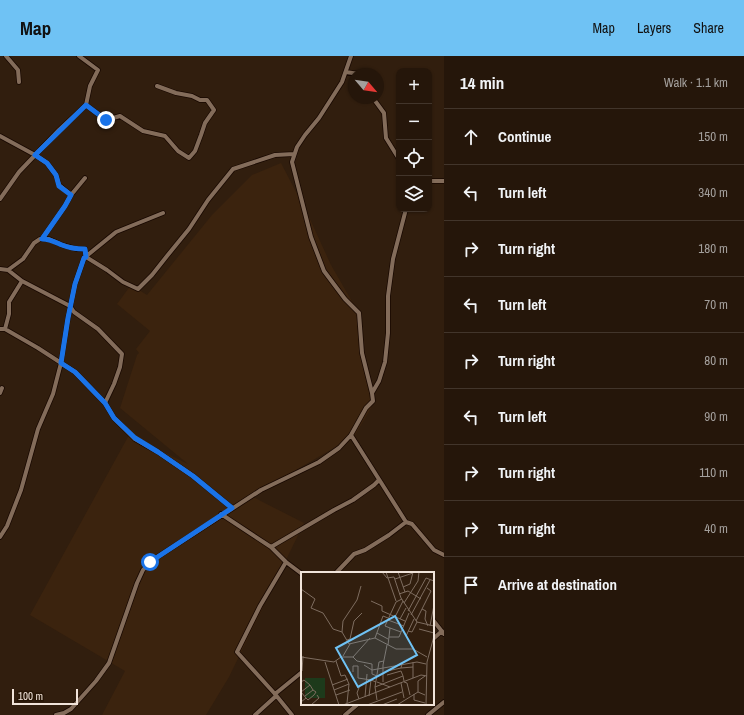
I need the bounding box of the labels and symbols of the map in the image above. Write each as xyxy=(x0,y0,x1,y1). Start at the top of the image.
north arrow xyxy=(348,68,384,104)
route end xyxy=(97,111,115,129)
route start xyxy=(141,553,159,571)
inset map xyxy=(301,572,434,705)
scale bar xyxy=(12,687,78,706)

